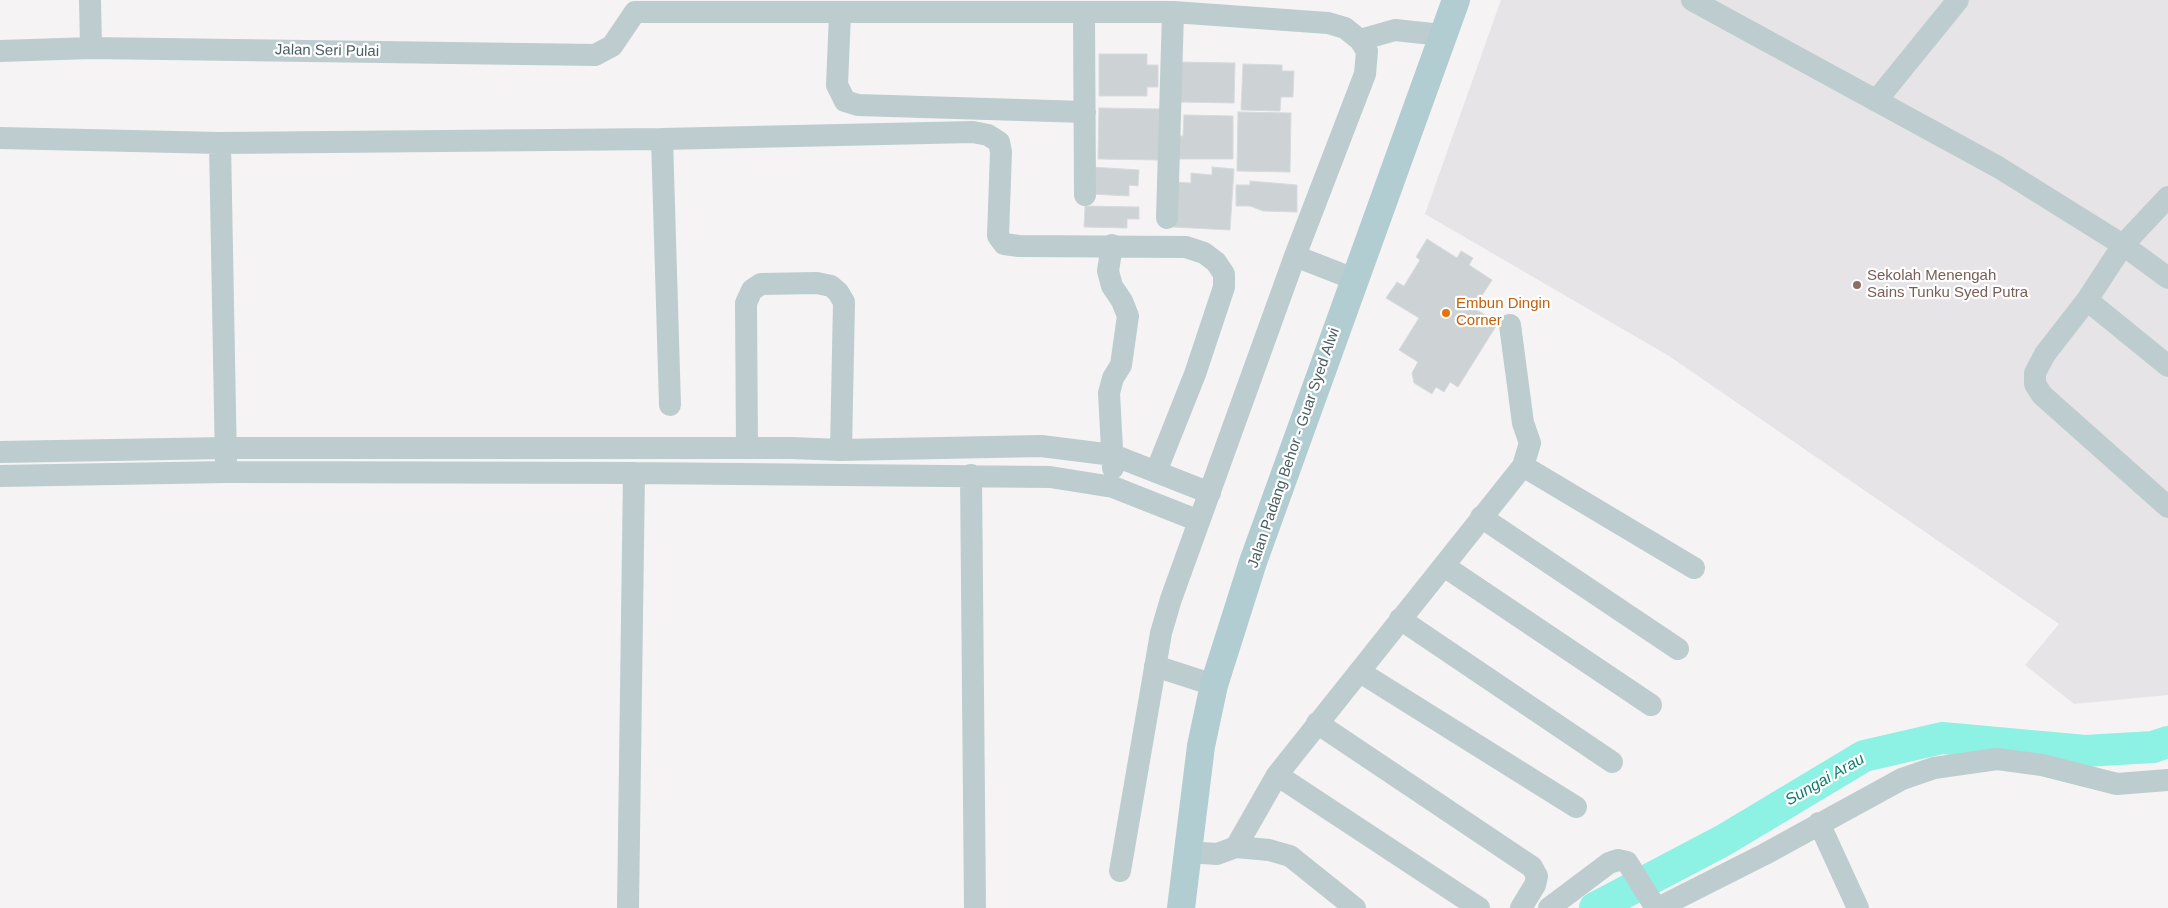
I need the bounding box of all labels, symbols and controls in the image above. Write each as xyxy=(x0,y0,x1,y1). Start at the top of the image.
street label: Jalan Seri Pulai xyxy=(275,41,379,61)
place label: Sekolah Menengah Sains Tunku Syed Putra xyxy=(1867,267,2028,302)
marker: Sekolah Menengah Sains Tunku Syed Putra xyxy=(1851,279,1863,291)
place label: Embun Dingin Corner xyxy=(1456,295,1550,330)
marker: Embun Dingin Corner xyxy=(1440,307,1452,319)
street label: Jalan Padang Behor - Guar Syed Alwi xyxy=(1244,326,1344,570)
water label: Sungai Arau xyxy=(1782,750,1868,810)

